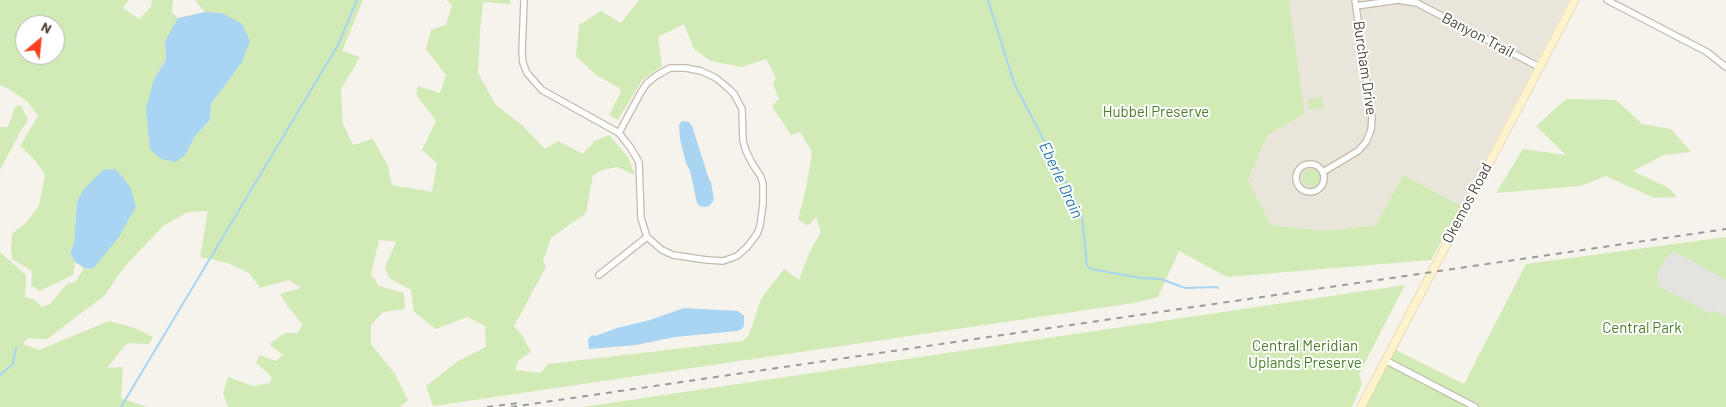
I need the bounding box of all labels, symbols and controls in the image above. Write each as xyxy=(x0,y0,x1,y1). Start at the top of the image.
street label: Banyon Trail xyxy=(1439,9,1517,61)
north arrow xyxy=(15,15,65,65)
text: N xyxy=(39,18,55,37)
street label: Burcham Drive xyxy=(1349,20,1381,116)
park label: Hubbel Preserve xyxy=(1103,103,1209,121)
water label: Eberle Drain xyxy=(1035,139,1087,221)
street label: Okemos Road xyxy=(1438,160,1496,246)
park label: Central Park xyxy=(1602,319,1682,337)
park label: Central Meridian Uplands Preserve xyxy=(1248,337,1362,372)

